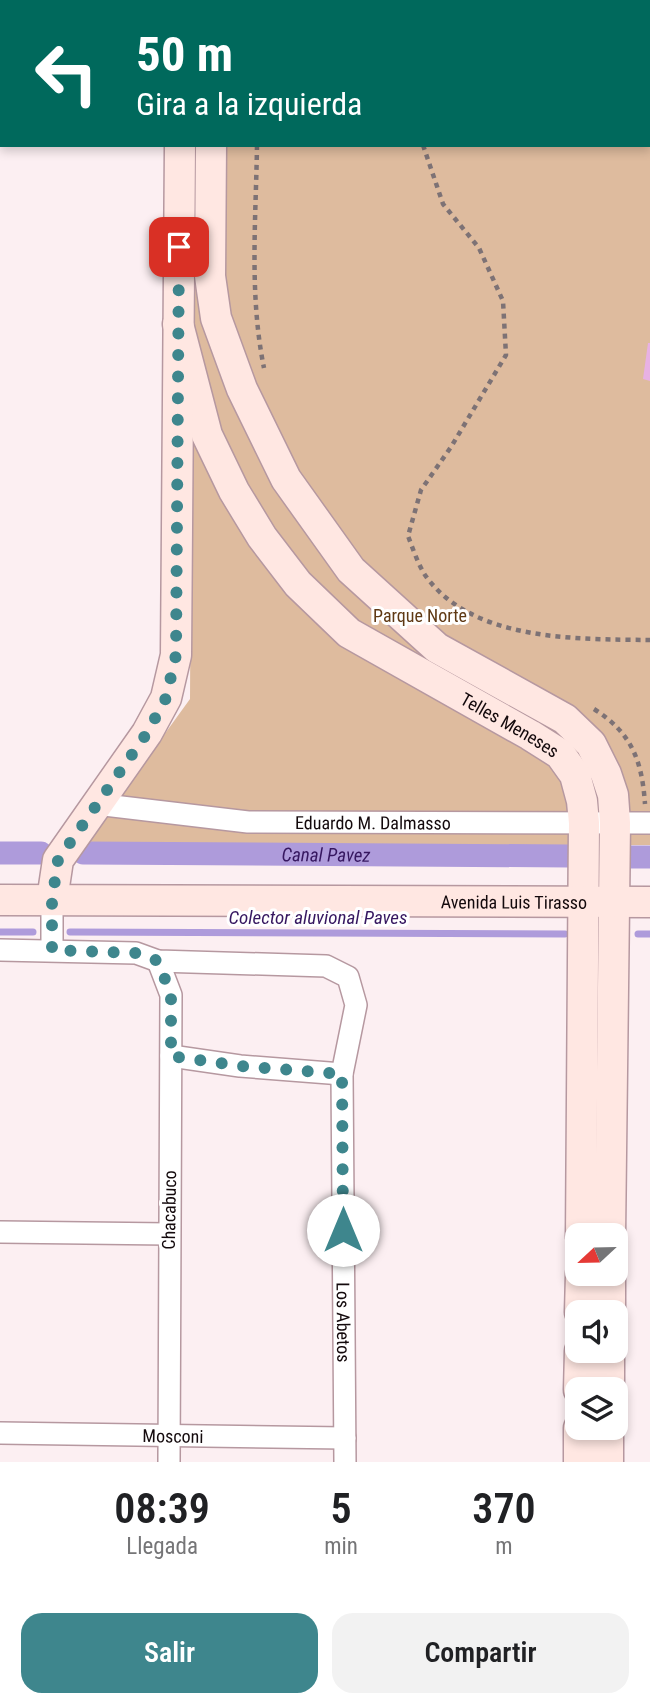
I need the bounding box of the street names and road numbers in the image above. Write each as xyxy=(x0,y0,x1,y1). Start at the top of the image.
street label: Telles Meneses xyxy=(457,688,563,761)
street label: Eduardo M. Dalmasso xyxy=(295,812,451,833)
street label: Avenida Luis Tirasso xyxy=(441,891,587,912)
street label: Chacabuco xyxy=(158,1170,180,1250)
street label: Los Abetos xyxy=(333,1282,355,1362)
street label: Mosconi xyxy=(142,1425,204,1446)

